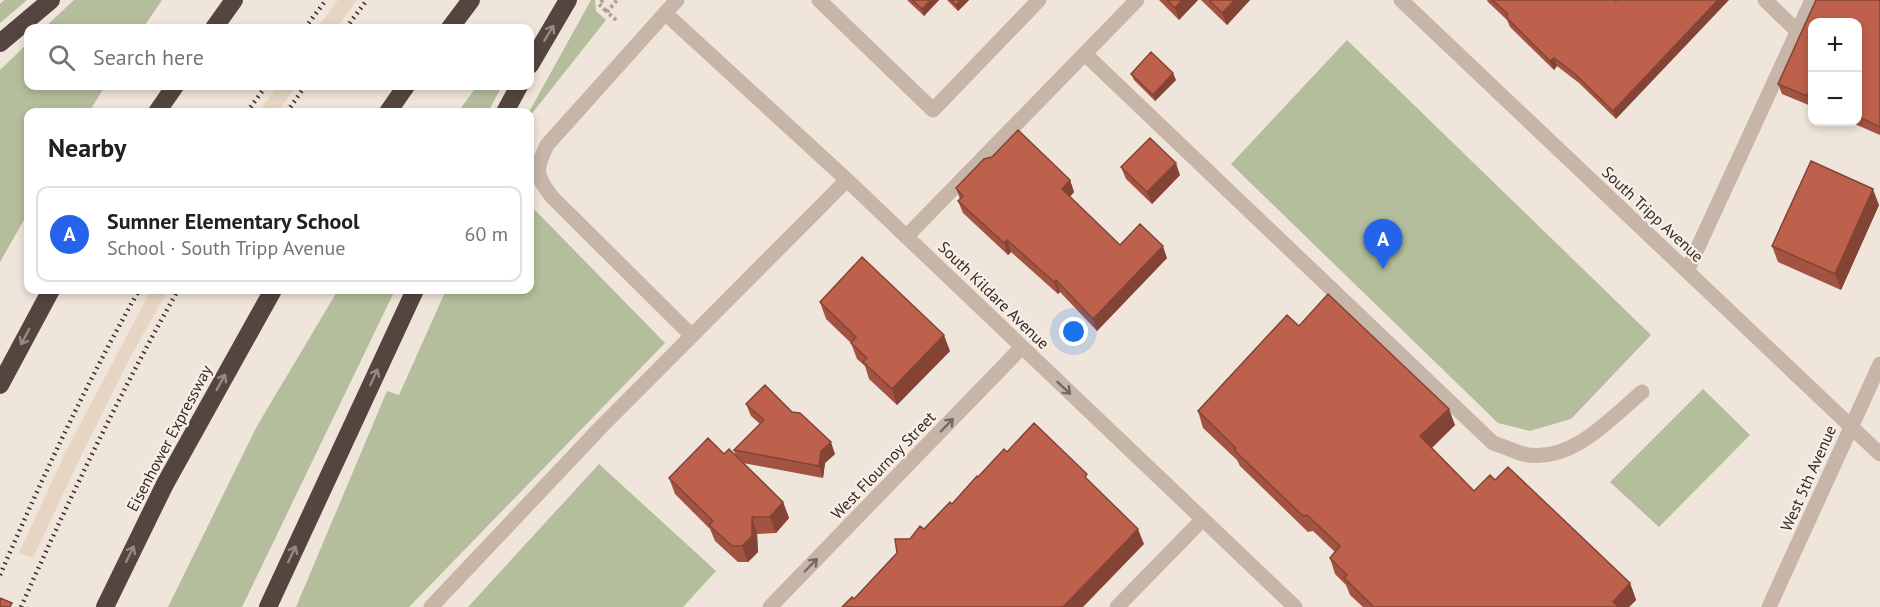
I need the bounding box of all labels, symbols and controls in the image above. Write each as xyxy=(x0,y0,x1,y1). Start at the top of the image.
map controls xyxy=(1808,18,1862,126)
button: + xyxy=(1808,18,1862,72)
search box xyxy=(24,24,534,90)
one-way arrow xyxy=(543,25,555,42)
icon: search xyxy=(45,41,78,74)
text: Search here xyxy=(93,43,204,71)
button: − xyxy=(1808,72,1862,126)
text: Nearby xyxy=(48,131,126,164)
street label: South Tripp Avenue xyxy=(1598,162,1708,266)
text: Sumner Elementary School xyxy=(107,207,360,235)
pin: A xyxy=(1364,220,1402,269)
text: A xyxy=(63,221,76,247)
text: 60 m xyxy=(465,221,508,247)
text: School · South Tripp Avenue xyxy=(107,235,345,261)
street label: South Kildare Avenue xyxy=(934,237,1054,353)
your location xyxy=(1059,317,1088,346)
one-way arrow xyxy=(19,328,31,345)
street label: Eisenhower Expressway xyxy=(122,361,216,515)
one-way arrow xyxy=(369,368,381,386)
one-way arrow xyxy=(216,373,227,391)
one-way arrow xyxy=(1057,381,1072,395)
street label: West Flournoy Street xyxy=(827,407,940,523)
one-way arrow xyxy=(939,418,953,433)
street label: West 5th Avenue xyxy=(1776,422,1840,534)
one-way arrow xyxy=(287,545,299,563)
one-way arrow xyxy=(125,546,137,564)
one-way arrow xyxy=(804,558,818,573)

